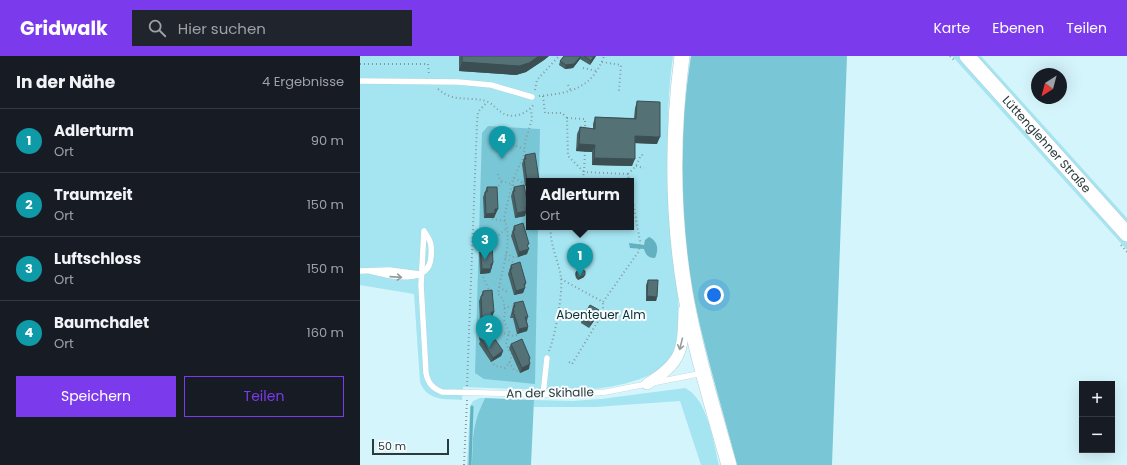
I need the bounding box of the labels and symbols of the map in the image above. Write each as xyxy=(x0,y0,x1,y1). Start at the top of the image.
north arrow xyxy=(1031,68,1067,104)
street label: Lüttenglehner Straße xyxy=(999,92,1095,197)
pin: 4 xyxy=(489,126,515,159)
pin: 3 xyxy=(472,227,498,260)
pin: 1 xyxy=(567,243,593,276)
one-way arrow xyxy=(389,273,402,280)
your location xyxy=(704,285,724,305)
park label: Abenteuer Alm xyxy=(556,306,646,323)
pin: 2 xyxy=(476,315,502,348)
one-way arrow xyxy=(677,337,685,350)
street label: An der Skihalle xyxy=(506,383,594,402)
scale bar xyxy=(372,437,449,456)

